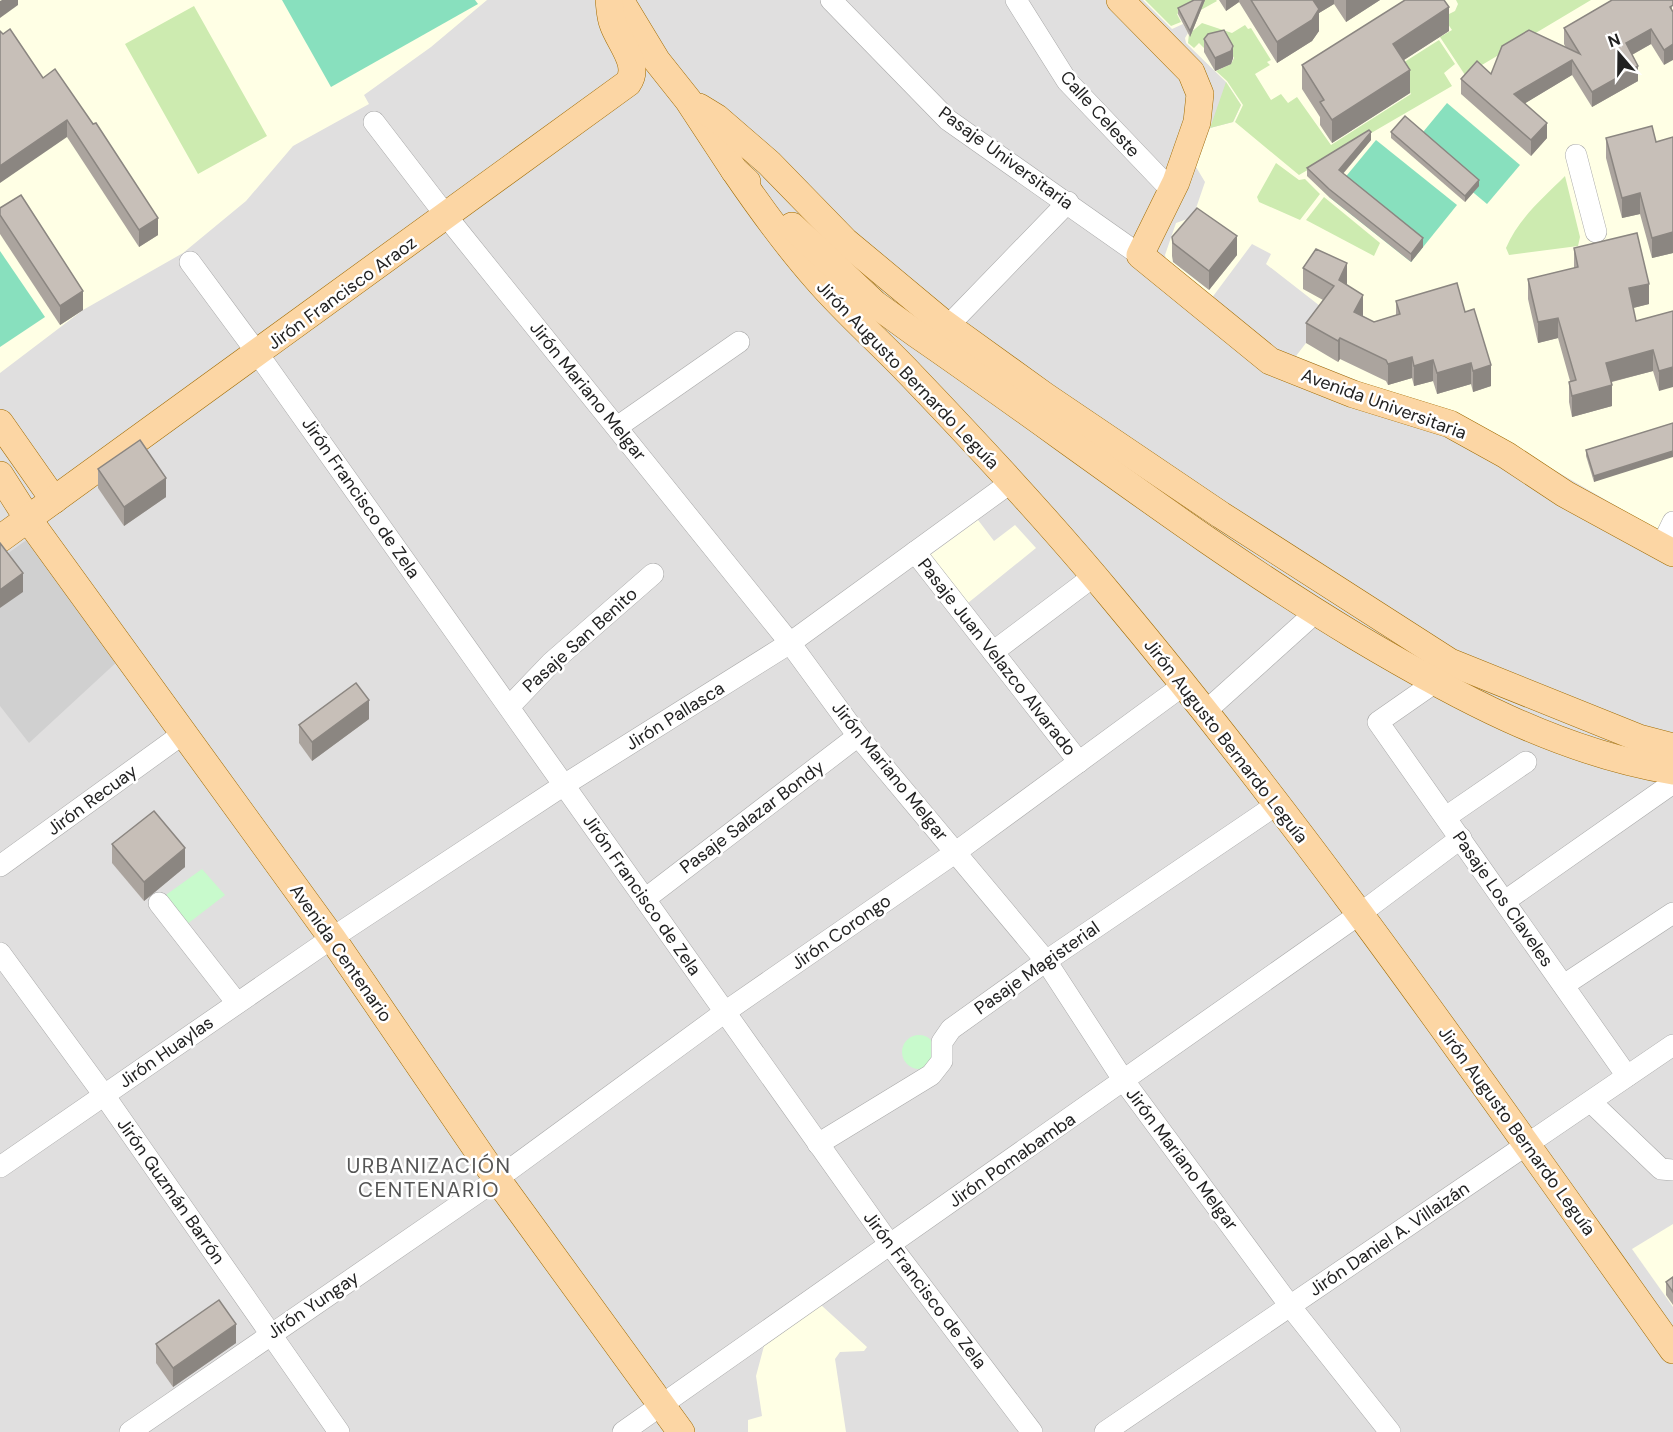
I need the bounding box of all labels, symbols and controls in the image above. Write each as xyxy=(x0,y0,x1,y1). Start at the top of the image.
north arrow xyxy=(1589,24,1649,84)
text: N xyxy=(1605,29,1623,52)
street label: Calle Celeste xyxy=(1055,66,1145,162)
street label: Pasaje Universitaria xyxy=(934,101,1078,215)
street label: Jirón Francisco Araoz xyxy=(263,231,421,355)
street label: Jirón Augusto Bernardo Leguía xyxy=(811,276,1005,474)
street label: Jirón Mariano Melgar xyxy=(524,316,652,466)
street label: Avenida Universitaria xyxy=(1298,363,1470,445)
street label: Jirón Francisco de Zela xyxy=(296,413,426,583)
street label: Pasaje Juan Velazco Alvarado xyxy=(912,553,1082,761)
street label: Pasaje San Benito xyxy=(518,582,642,698)
street label: Jirón Augusto Bernardo Leguía xyxy=(1139,634,1313,848)
street label: Jirón Pallasca xyxy=(621,676,729,756)
street label: Jirón Mariano Melgar xyxy=(826,696,954,846)
street label: Pasaje Salazar Bondy xyxy=(675,755,829,879)
street label: Jirón Recuay xyxy=(42,759,142,841)
street label: Jirón Francisco de Zela xyxy=(577,810,707,980)
street label: Pasaje Los Claveles xyxy=(1447,826,1559,972)
street label: Avenida Centenario xyxy=(284,879,398,1027)
street label: Jirón Corongo xyxy=(786,889,896,975)
street label: Pasaje Magisterial xyxy=(970,916,1104,1020)
street label: Jirón Huaylas xyxy=(114,1011,218,1093)
street label: Jirón Augusto Bernardo Leguía xyxy=(1433,1022,1601,1240)
street label: Jirón Mariano Melgar xyxy=(1120,1083,1244,1235)
street label: Jirón Pomabamba xyxy=(944,1107,1080,1213)
street label: Jirón Guzmán Barrón xyxy=(111,1113,231,1269)
district label: URBANIZACIÓN CENTENARIO xyxy=(346,1152,512,1204)
street label: Jirón Daniel A. Villaizán xyxy=(1304,1176,1474,1302)
street label: Jirón Francisco de Zela xyxy=(858,1206,992,1374)
street label: Jirón Yungay xyxy=(263,1266,363,1344)

